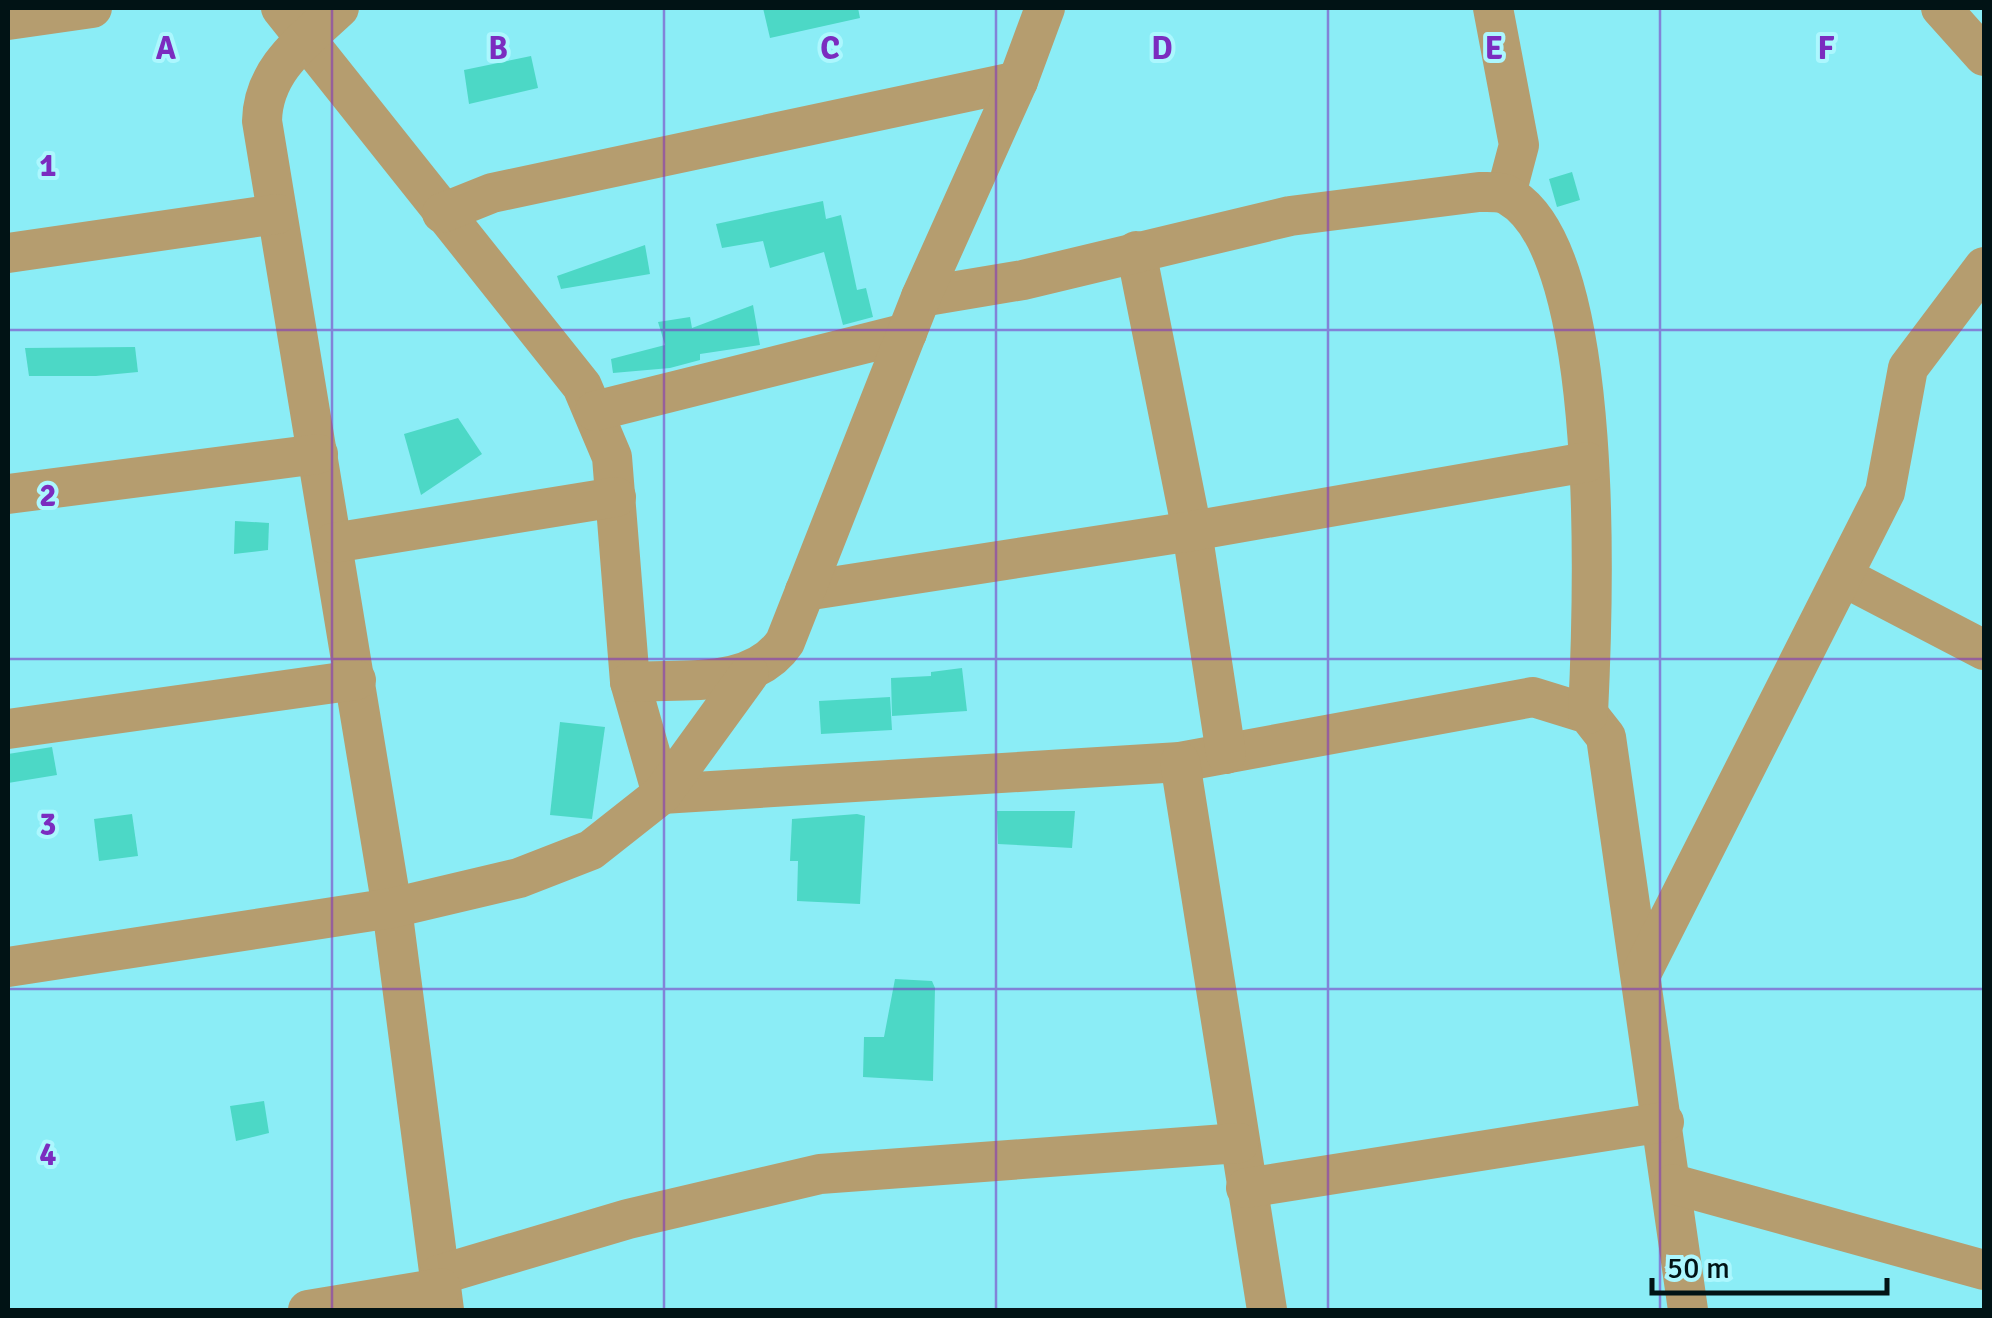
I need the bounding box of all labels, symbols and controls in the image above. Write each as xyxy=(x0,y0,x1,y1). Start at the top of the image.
text: A xyxy=(156,29,177,68)
text: B xyxy=(488,29,508,68)
text: C xyxy=(820,29,840,68)
text: D xyxy=(1151,29,1173,68)
text: E xyxy=(1485,29,1503,68)
text: F xyxy=(1817,29,1835,68)
text: 1 xyxy=(39,146,57,185)
text: 2 xyxy=(39,476,57,515)
text: 3 xyxy=(39,805,57,844)
text: 4 xyxy=(39,1135,57,1174)
scale bar xyxy=(1652,1233,1887,1295)
text: 50 m xyxy=(1667,1250,1730,1287)

